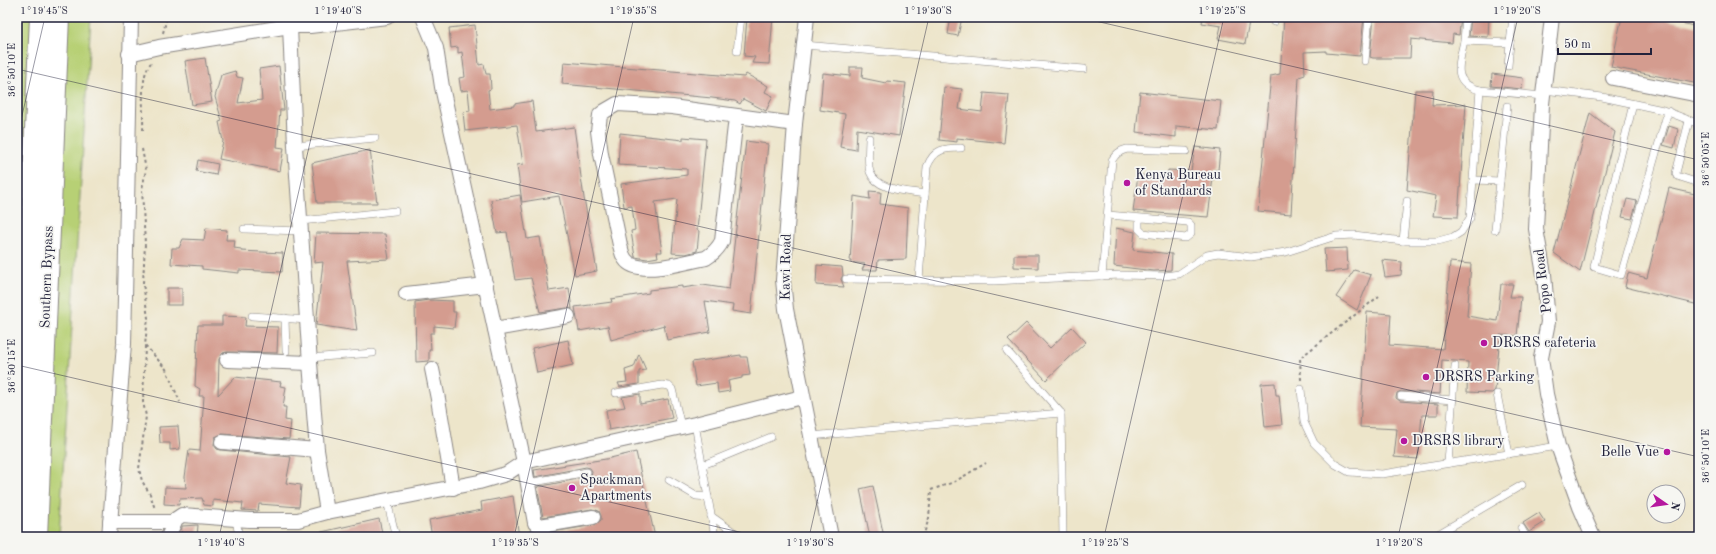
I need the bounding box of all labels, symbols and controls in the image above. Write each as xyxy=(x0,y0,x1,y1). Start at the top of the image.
text: 1°19'45"S xyxy=(20,6,68,16)
text: 1°19'40"S xyxy=(314,6,362,16)
text: 1°19'35"S xyxy=(609,6,657,16)
text: 1°19'30"S xyxy=(904,6,952,16)
text: 1°19'25"S xyxy=(1198,6,1246,16)
text: 1°19'20"S xyxy=(1493,6,1541,16)
scale bar xyxy=(1558,30,1651,56)
text: 50 m xyxy=(1564,38,1591,51)
text: 36°50'10"E xyxy=(7,43,17,97)
text: 36°50'05"E xyxy=(1701,132,1711,186)
place label: Kenya Bureau of Standards xyxy=(1135,168,1222,198)
marker: Kenya Bureau of Standards xyxy=(1122,178,1132,188)
street label: Southern Bypass xyxy=(38,225,56,329)
street label: Kawi Road xyxy=(778,233,794,301)
street label: Popo Road xyxy=(1532,248,1554,314)
place label: DRSRS cafeteria xyxy=(1492,336,1596,350)
marker: DRSRS cafeteria xyxy=(1479,338,1489,348)
text: 36°50'15"E xyxy=(7,339,17,393)
place label: DRSRS Parking xyxy=(1434,370,1534,384)
marker: DRSRS Parking xyxy=(1421,372,1431,382)
text: 36°50'10"E xyxy=(1701,429,1711,483)
place label: DRSRS library xyxy=(1412,434,1505,448)
marker: DRSRS library xyxy=(1399,436,1409,446)
place label: Belle Vue xyxy=(1601,445,1659,459)
marker: Belle Vue xyxy=(1662,447,1672,457)
place label: Spackman Apartments xyxy=(580,473,652,503)
marker: Spackman Apartments xyxy=(567,483,577,493)
north arrow xyxy=(1646,484,1686,524)
text: N xyxy=(1668,501,1681,512)
text: 1°19'40"S xyxy=(197,538,245,548)
text: 1°19'35"S xyxy=(491,538,539,548)
text: 1°19'30"S xyxy=(786,538,834,548)
text: 1°19'25"S xyxy=(1081,538,1129,548)
text: 1°19'20"S xyxy=(1375,538,1423,548)

